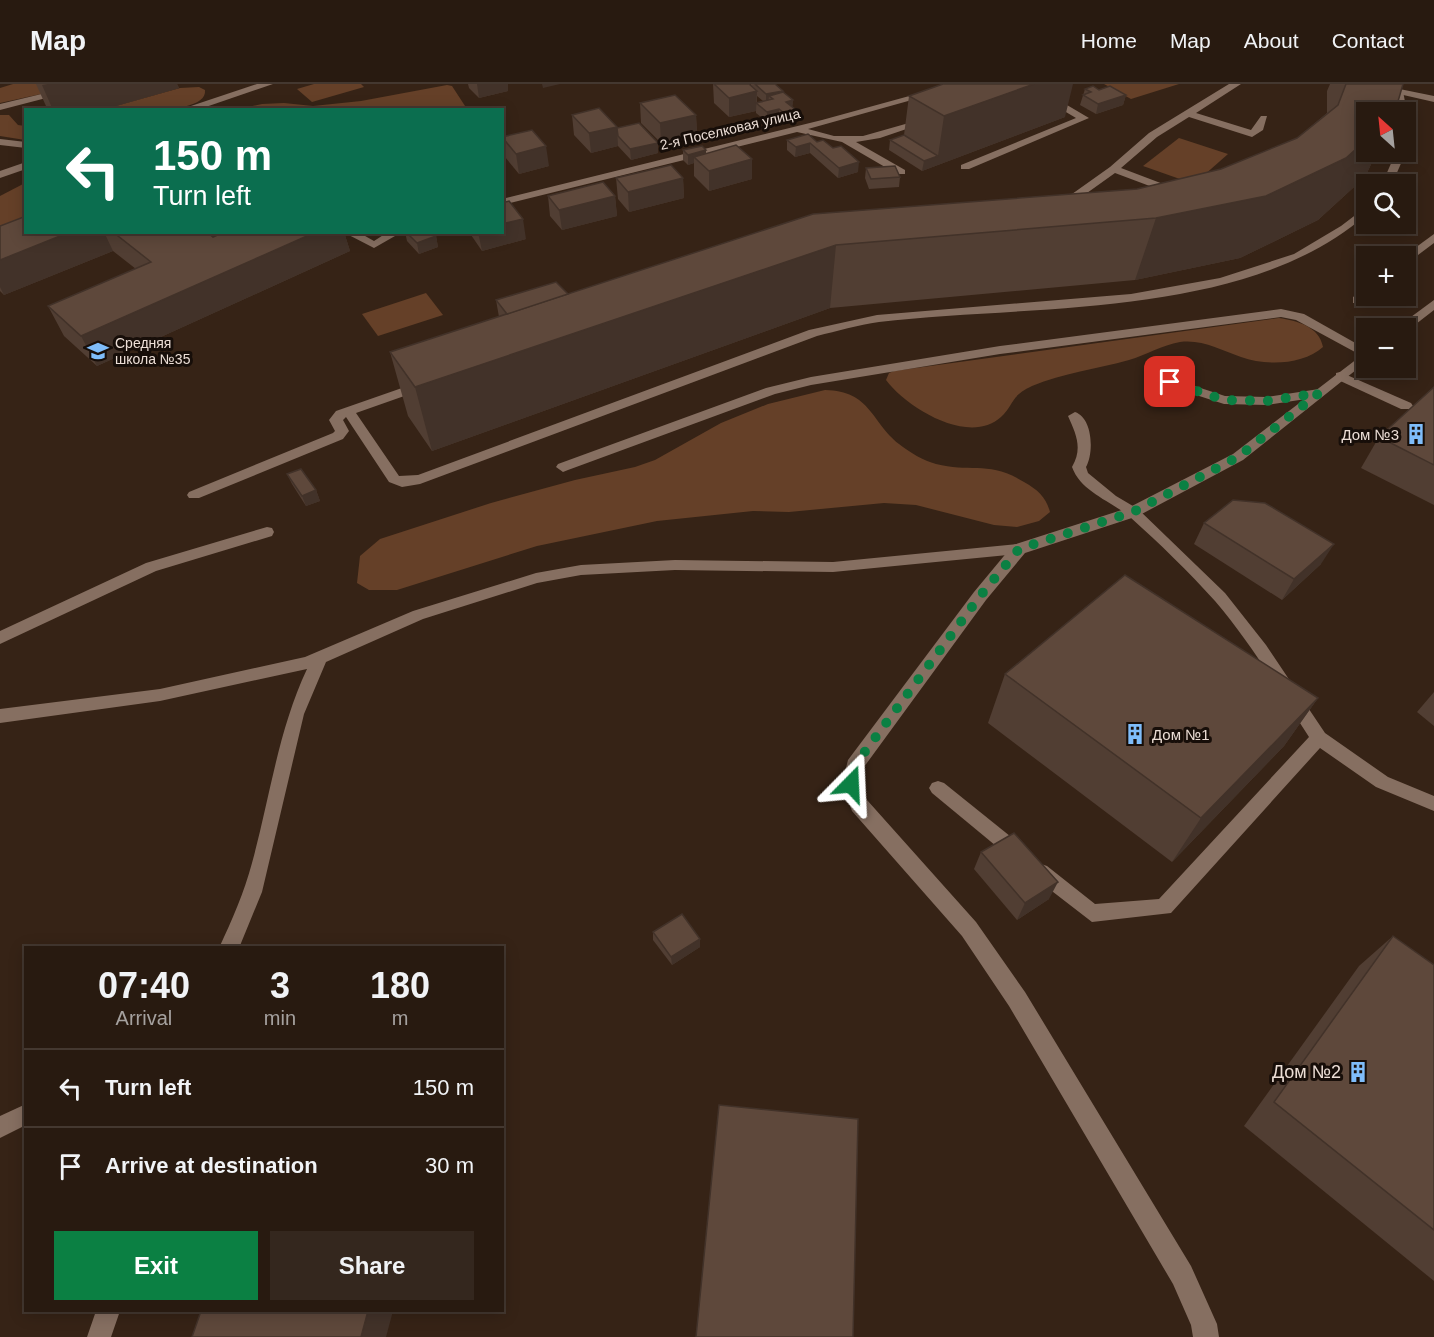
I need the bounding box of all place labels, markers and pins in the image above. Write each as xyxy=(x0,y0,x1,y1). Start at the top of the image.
place label: Средняя школа №35 xyxy=(115,335,191,367)
school or university icon: Средняя школа №35 xyxy=(86,339,110,363)
pin xyxy=(1144,356,1195,407)
building icon: Дом №3 xyxy=(1404,422,1428,446)
place label: Дом №3 xyxy=(1341,426,1399,443)
building icon: Дом №1 xyxy=(1123,722,1147,746)
place label: Дом №1 xyxy=(1152,726,1210,743)
building icon: Дом №2 xyxy=(1346,1060,1370,1084)
place label: Дом №2 xyxy=(1272,1062,1341,1082)

